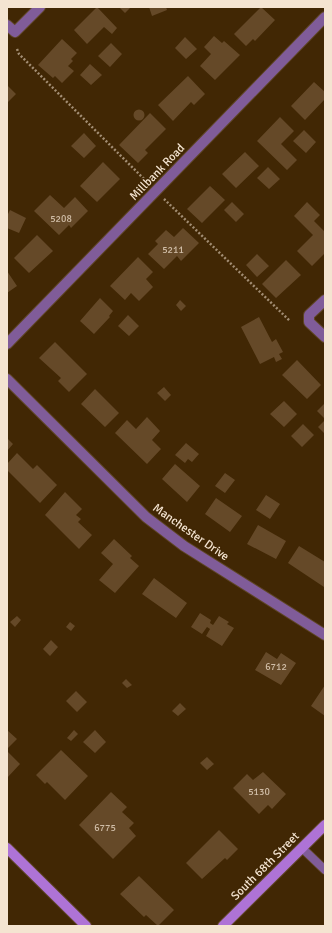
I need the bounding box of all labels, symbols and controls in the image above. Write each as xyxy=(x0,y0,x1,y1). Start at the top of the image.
street label: Millbank Road xyxy=(127,141,188,204)
house number: 5208 xyxy=(50,213,72,225)
house number: 5211 xyxy=(162,244,184,256)
street label: Manchester Drive xyxy=(150,501,232,564)
house number: 6712 xyxy=(265,661,287,673)
house number: 5130 xyxy=(248,786,270,798)
house number: 6775 xyxy=(94,822,116,834)
street label: South 68th Street xyxy=(228,829,303,904)

